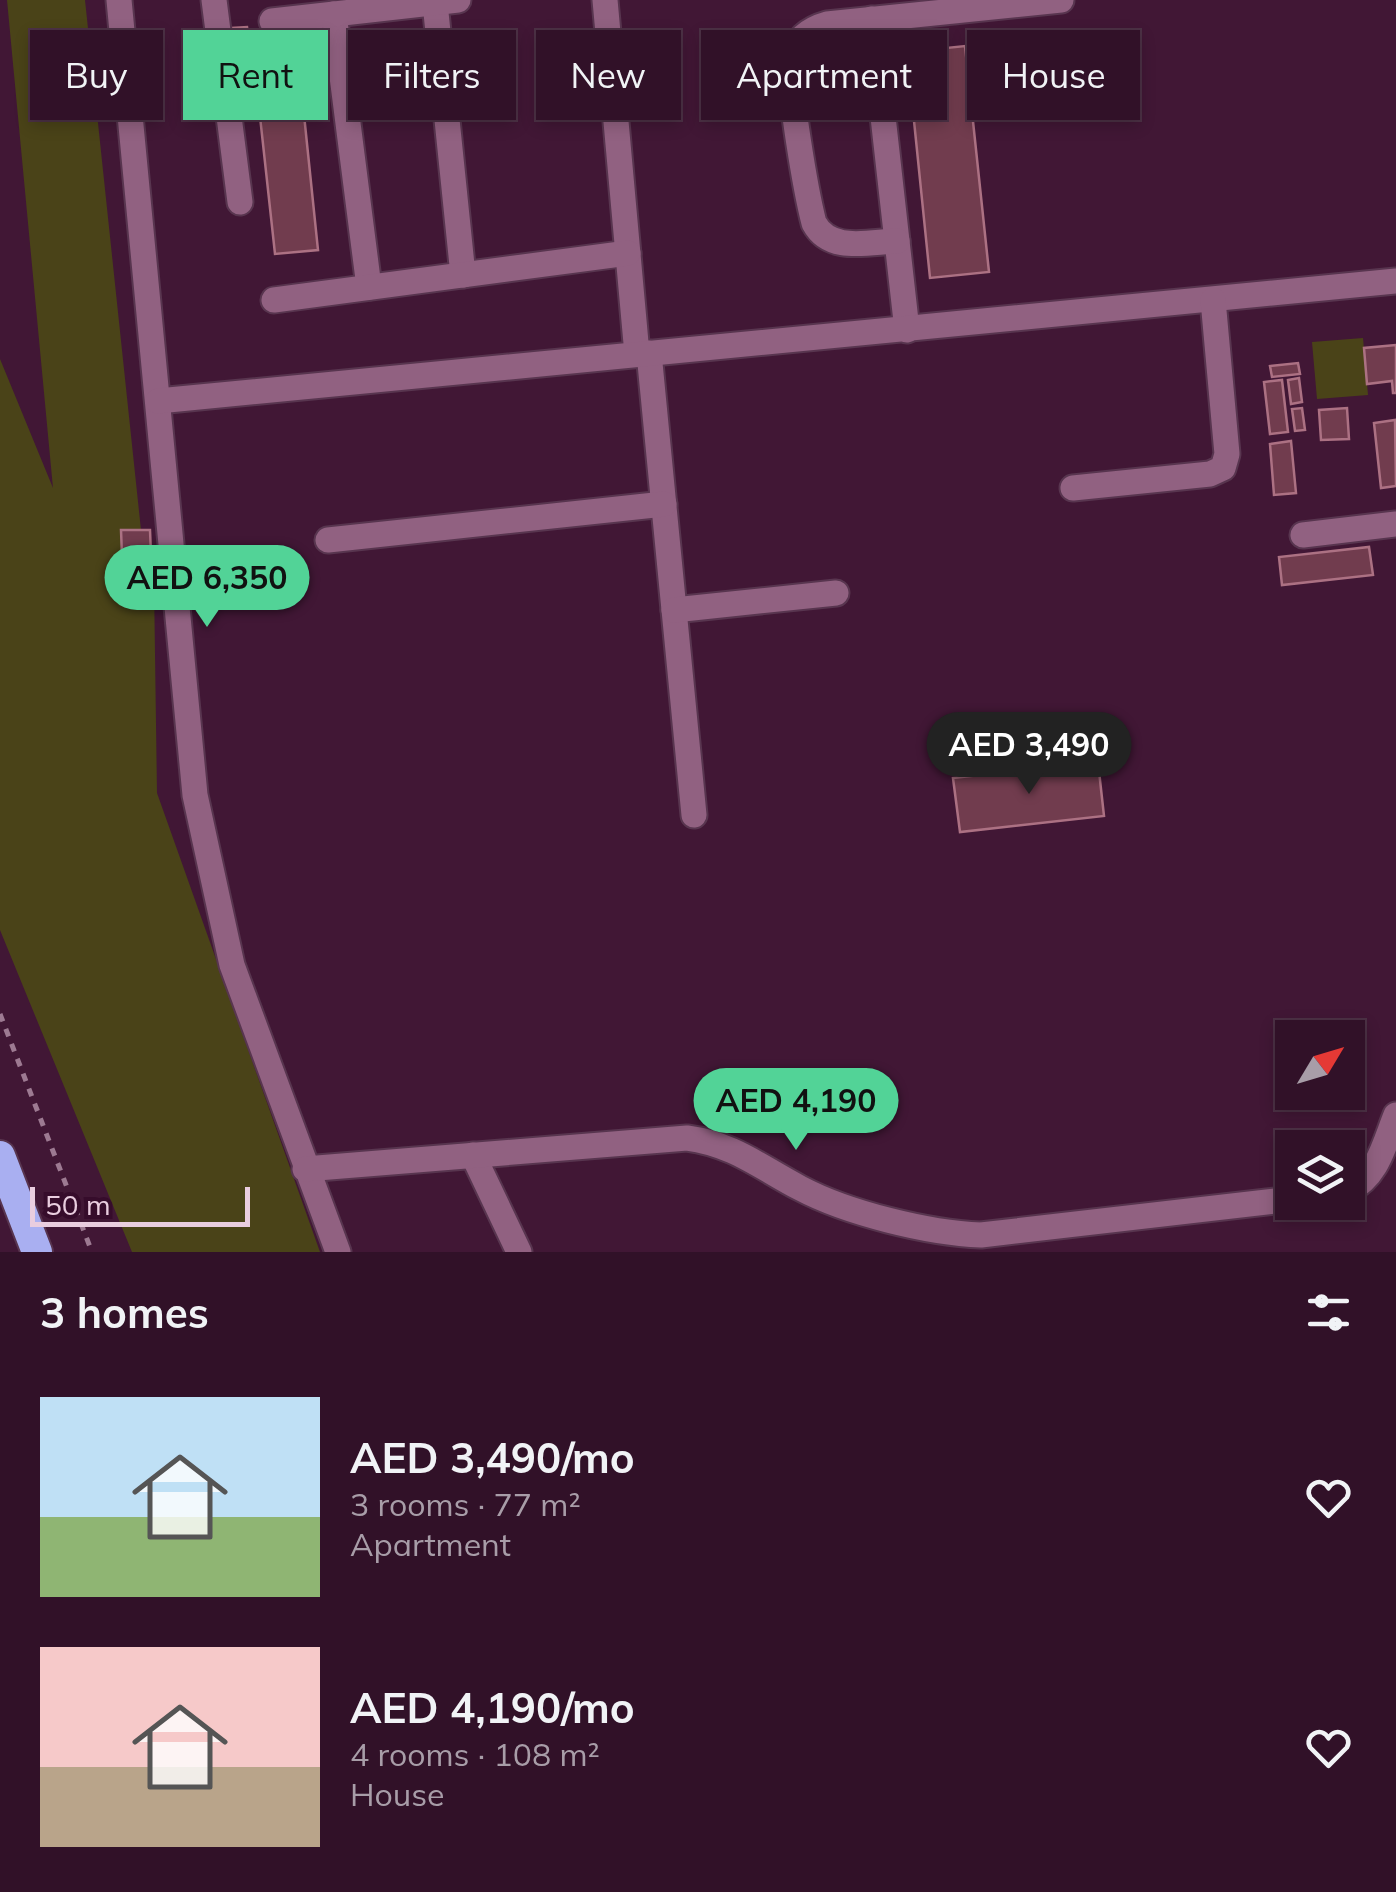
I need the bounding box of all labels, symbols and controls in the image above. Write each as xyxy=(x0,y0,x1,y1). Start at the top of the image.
chip: Buy xyxy=(30,30,163,120)
chip: Rent xyxy=(183,30,328,120)
chip: Filters xyxy=(348,30,516,120)
chip: New xyxy=(536,30,681,120)
chip: Apartment xyxy=(701,30,947,120)
chip: House xyxy=(967,30,1140,120)
pin: AED 6,350 xyxy=(93,545,321,630)
text: AED 6,350 xyxy=(127,557,287,597)
pin: AED 3,490 xyxy=(915,712,1143,797)
text: AED 3,490 xyxy=(949,724,1109,764)
north arrow xyxy=(1275,1020,1365,1110)
map controls xyxy=(1275,1020,1365,1220)
pin: AED 4,190 xyxy=(682,1068,910,1153)
text: AED 4,190 xyxy=(716,1080,876,1120)
button: layers xyxy=(1275,1130,1365,1220)
scale bar xyxy=(30,1182,250,1226)
text: 50 m xyxy=(45,1187,111,1222)
icon: filters xyxy=(1301,1285,1356,1340)
text: 3 homes xyxy=(40,1286,209,1339)
text: AED 3,490/mo xyxy=(350,1431,635,1484)
icon: home xyxy=(120,1437,240,1557)
icon: heart xyxy=(1301,1470,1356,1525)
text: 3 rooms · 77 m² xyxy=(350,1484,581,1524)
text: Apartment xyxy=(350,1524,511,1564)
text: AED 4,190/mo xyxy=(350,1681,635,1734)
icon: home xyxy=(120,1687,240,1807)
icon: heart xyxy=(1301,1720,1356,1775)
text: 4 rooms · 108 m² xyxy=(350,1734,600,1774)
text: House xyxy=(350,1774,445,1814)

